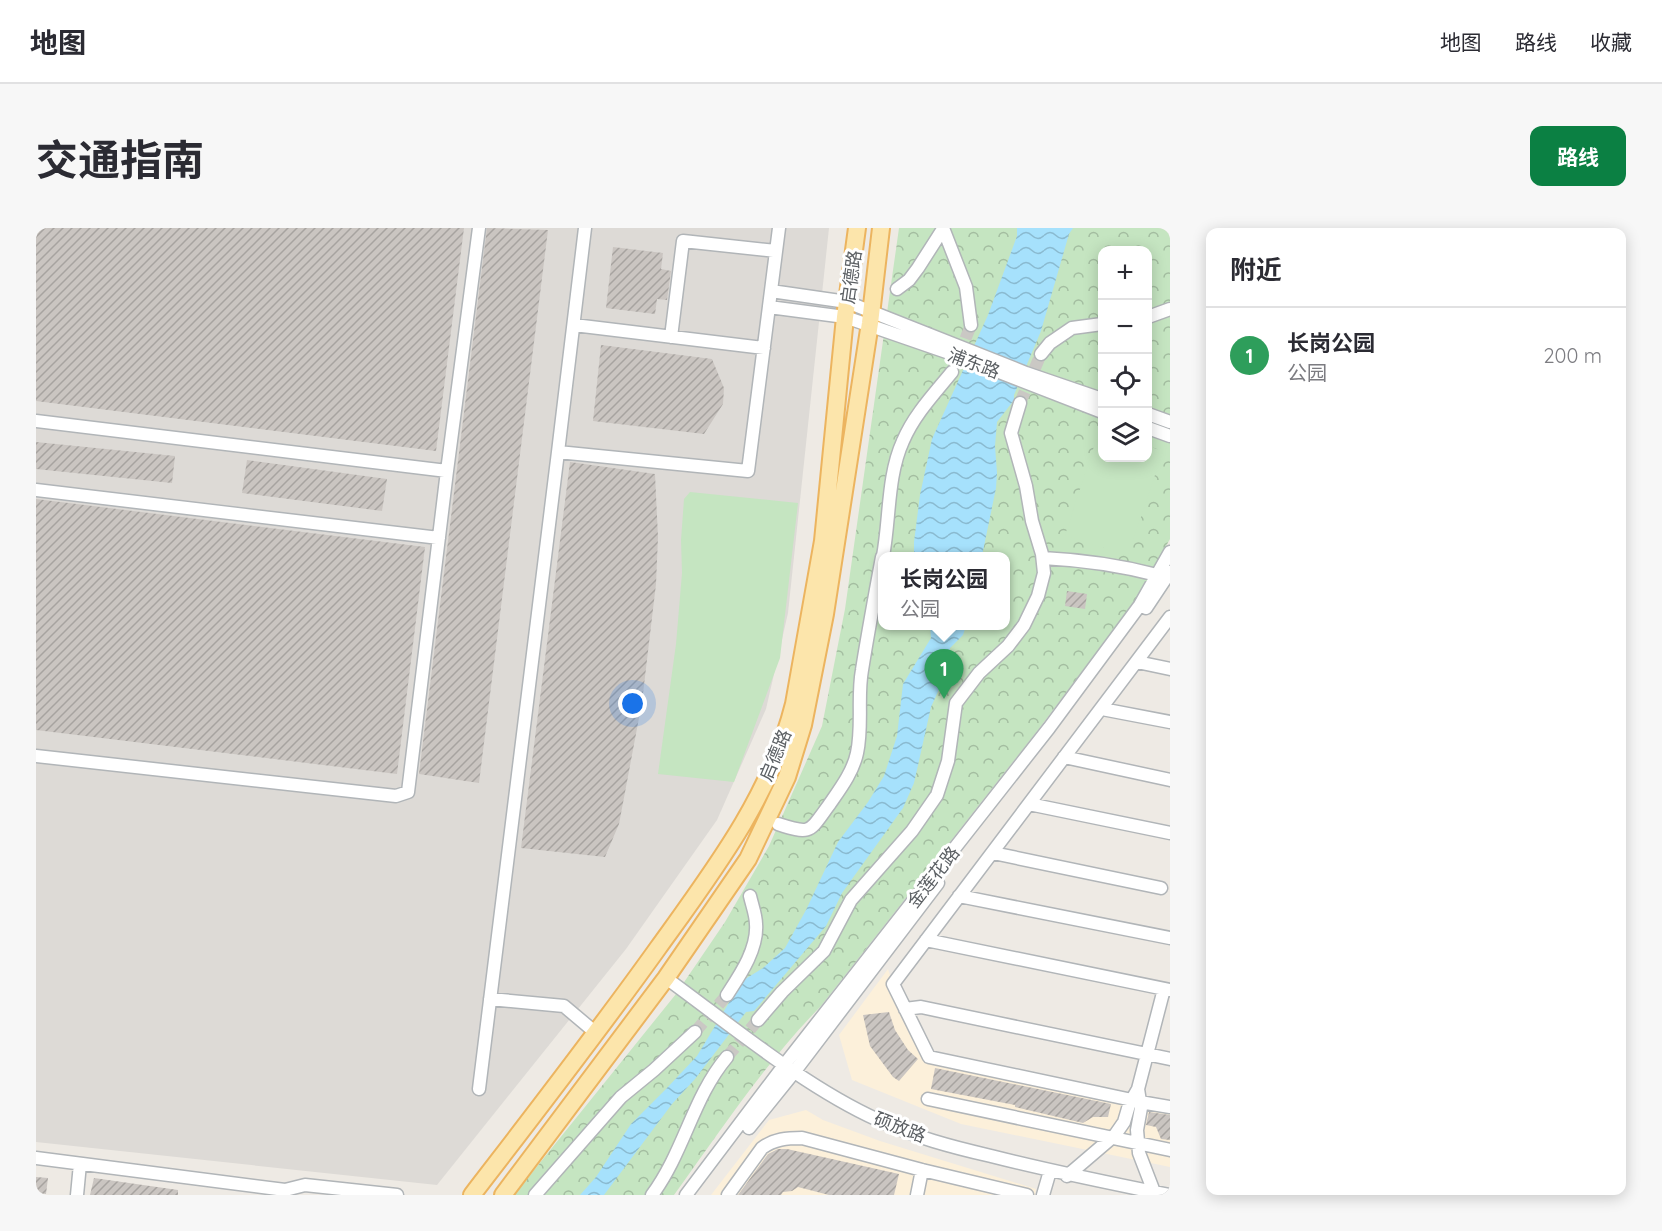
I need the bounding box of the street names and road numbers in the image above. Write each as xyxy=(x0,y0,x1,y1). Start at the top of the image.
street label: 启德路 xyxy=(836,249,866,305)
street label: 浦东路 xyxy=(945,343,1003,383)
street label: 启德路 xyxy=(754,726,796,784)
street label: 金莲花路 xyxy=(902,842,964,912)
street label: 硕放路 xyxy=(871,1107,929,1147)

